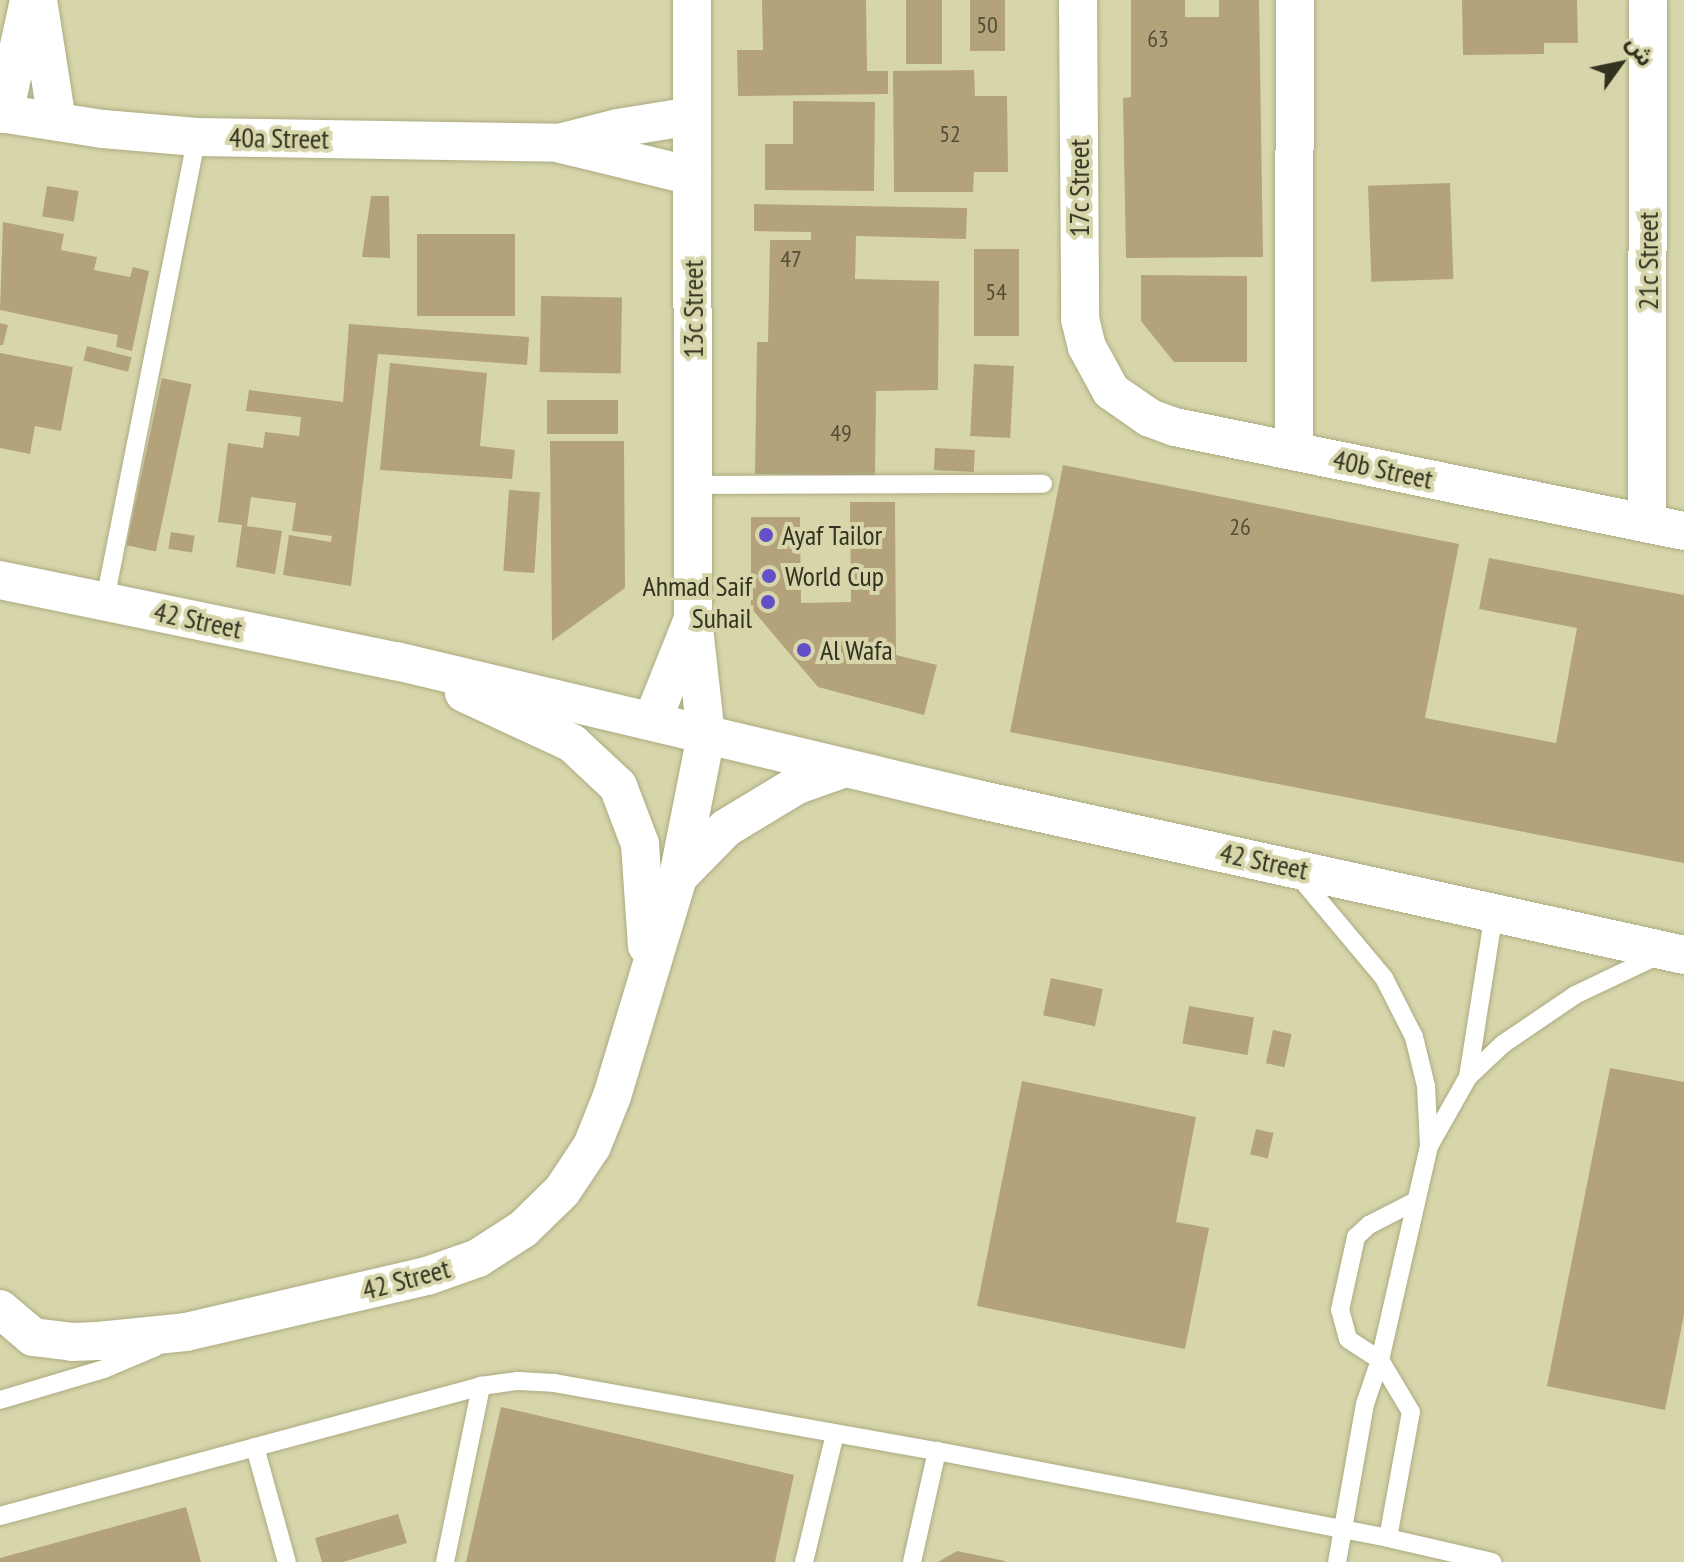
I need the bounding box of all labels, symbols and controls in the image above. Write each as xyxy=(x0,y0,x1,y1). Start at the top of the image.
house number: 50 xyxy=(976,11,998,39)
north arrow xyxy=(1580,24,1660,104)
house number: 63 xyxy=(1147,25,1169,53)
text: ش xyxy=(1620,31,1660,71)
street label: 40a Street xyxy=(229,120,329,156)
house number: 52 xyxy=(939,120,961,148)
street label: 17c Street xyxy=(1062,139,1096,237)
street label: 21c Street xyxy=(1631,211,1665,311)
house number: 47 xyxy=(780,245,802,273)
street label: 13c Street xyxy=(676,259,710,359)
house number: 54 xyxy=(985,278,1007,306)
house number: 49 xyxy=(830,419,852,447)
street label: 40b Street xyxy=(1330,442,1436,496)
house number: 26 xyxy=(1229,513,1251,541)
place label: Ayaf Tailor xyxy=(782,518,883,552)
marker: Ayaf Tailor xyxy=(757,526,775,544)
place label: World Cup xyxy=(785,559,884,593)
marker: World Cup xyxy=(760,567,778,585)
place label: Ahmad Saif Suhail xyxy=(642,569,752,635)
marker: Ahmad Saif Suhail xyxy=(759,593,777,611)
street label: 42 Street xyxy=(151,594,245,646)
place label: Al Wafa xyxy=(820,633,893,667)
marker: Al Wafa xyxy=(795,641,813,659)
street label: 42 Street xyxy=(1217,835,1311,887)
street label: 42 Street xyxy=(359,1251,453,1307)

